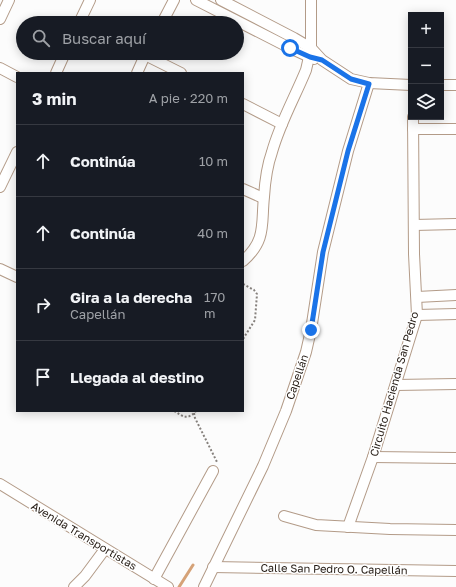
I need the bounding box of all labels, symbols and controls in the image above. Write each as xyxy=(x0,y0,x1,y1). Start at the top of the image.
map controls xyxy=(408,12,444,120)
button: + xyxy=(408,12,444,48)
search box xyxy=(16,16,244,60)
icon: search xyxy=(30,27,52,49)
text: Buscar aquí xyxy=(62,29,146,47)
route start xyxy=(281,39,299,57)
button: − xyxy=(408,48,444,84)
button: layers xyxy=(408,84,444,120)
text: 3 min xyxy=(32,88,76,109)
text: A pie · 220 m xyxy=(149,90,228,106)
icon: ahead xyxy=(32,150,54,172)
text: Continúa xyxy=(70,152,136,170)
text: 10 m xyxy=(199,153,228,169)
icon: ahead xyxy=(32,222,54,244)
text: Continúa xyxy=(70,224,136,242)
text: 40 m xyxy=(197,225,228,241)
text: Gira a la derecha xyxy=(70,288,192,306)
text: 170 m xyxy=(204,289,225,321)
icon: right xyxy=(32,294,54,316)
text: Capellán xyxy=(70,306,125,322)
street label: Circuito Hacienda San Pedro xyxy=(367,310,421,458)
route end xyxy=(302,321,320,339)
street label: Capellán xyxy=(283,353,310,401)
icon: arrive xyxy=(32,366,54,388)
text: Llegada al destino xyxy=(70,368,204,386)
street label: Avenida Transportistas xyxy=(29,499,140,572)
street label: Calle San Pedro O. Capellán xyxy=(260,561,408,576)

